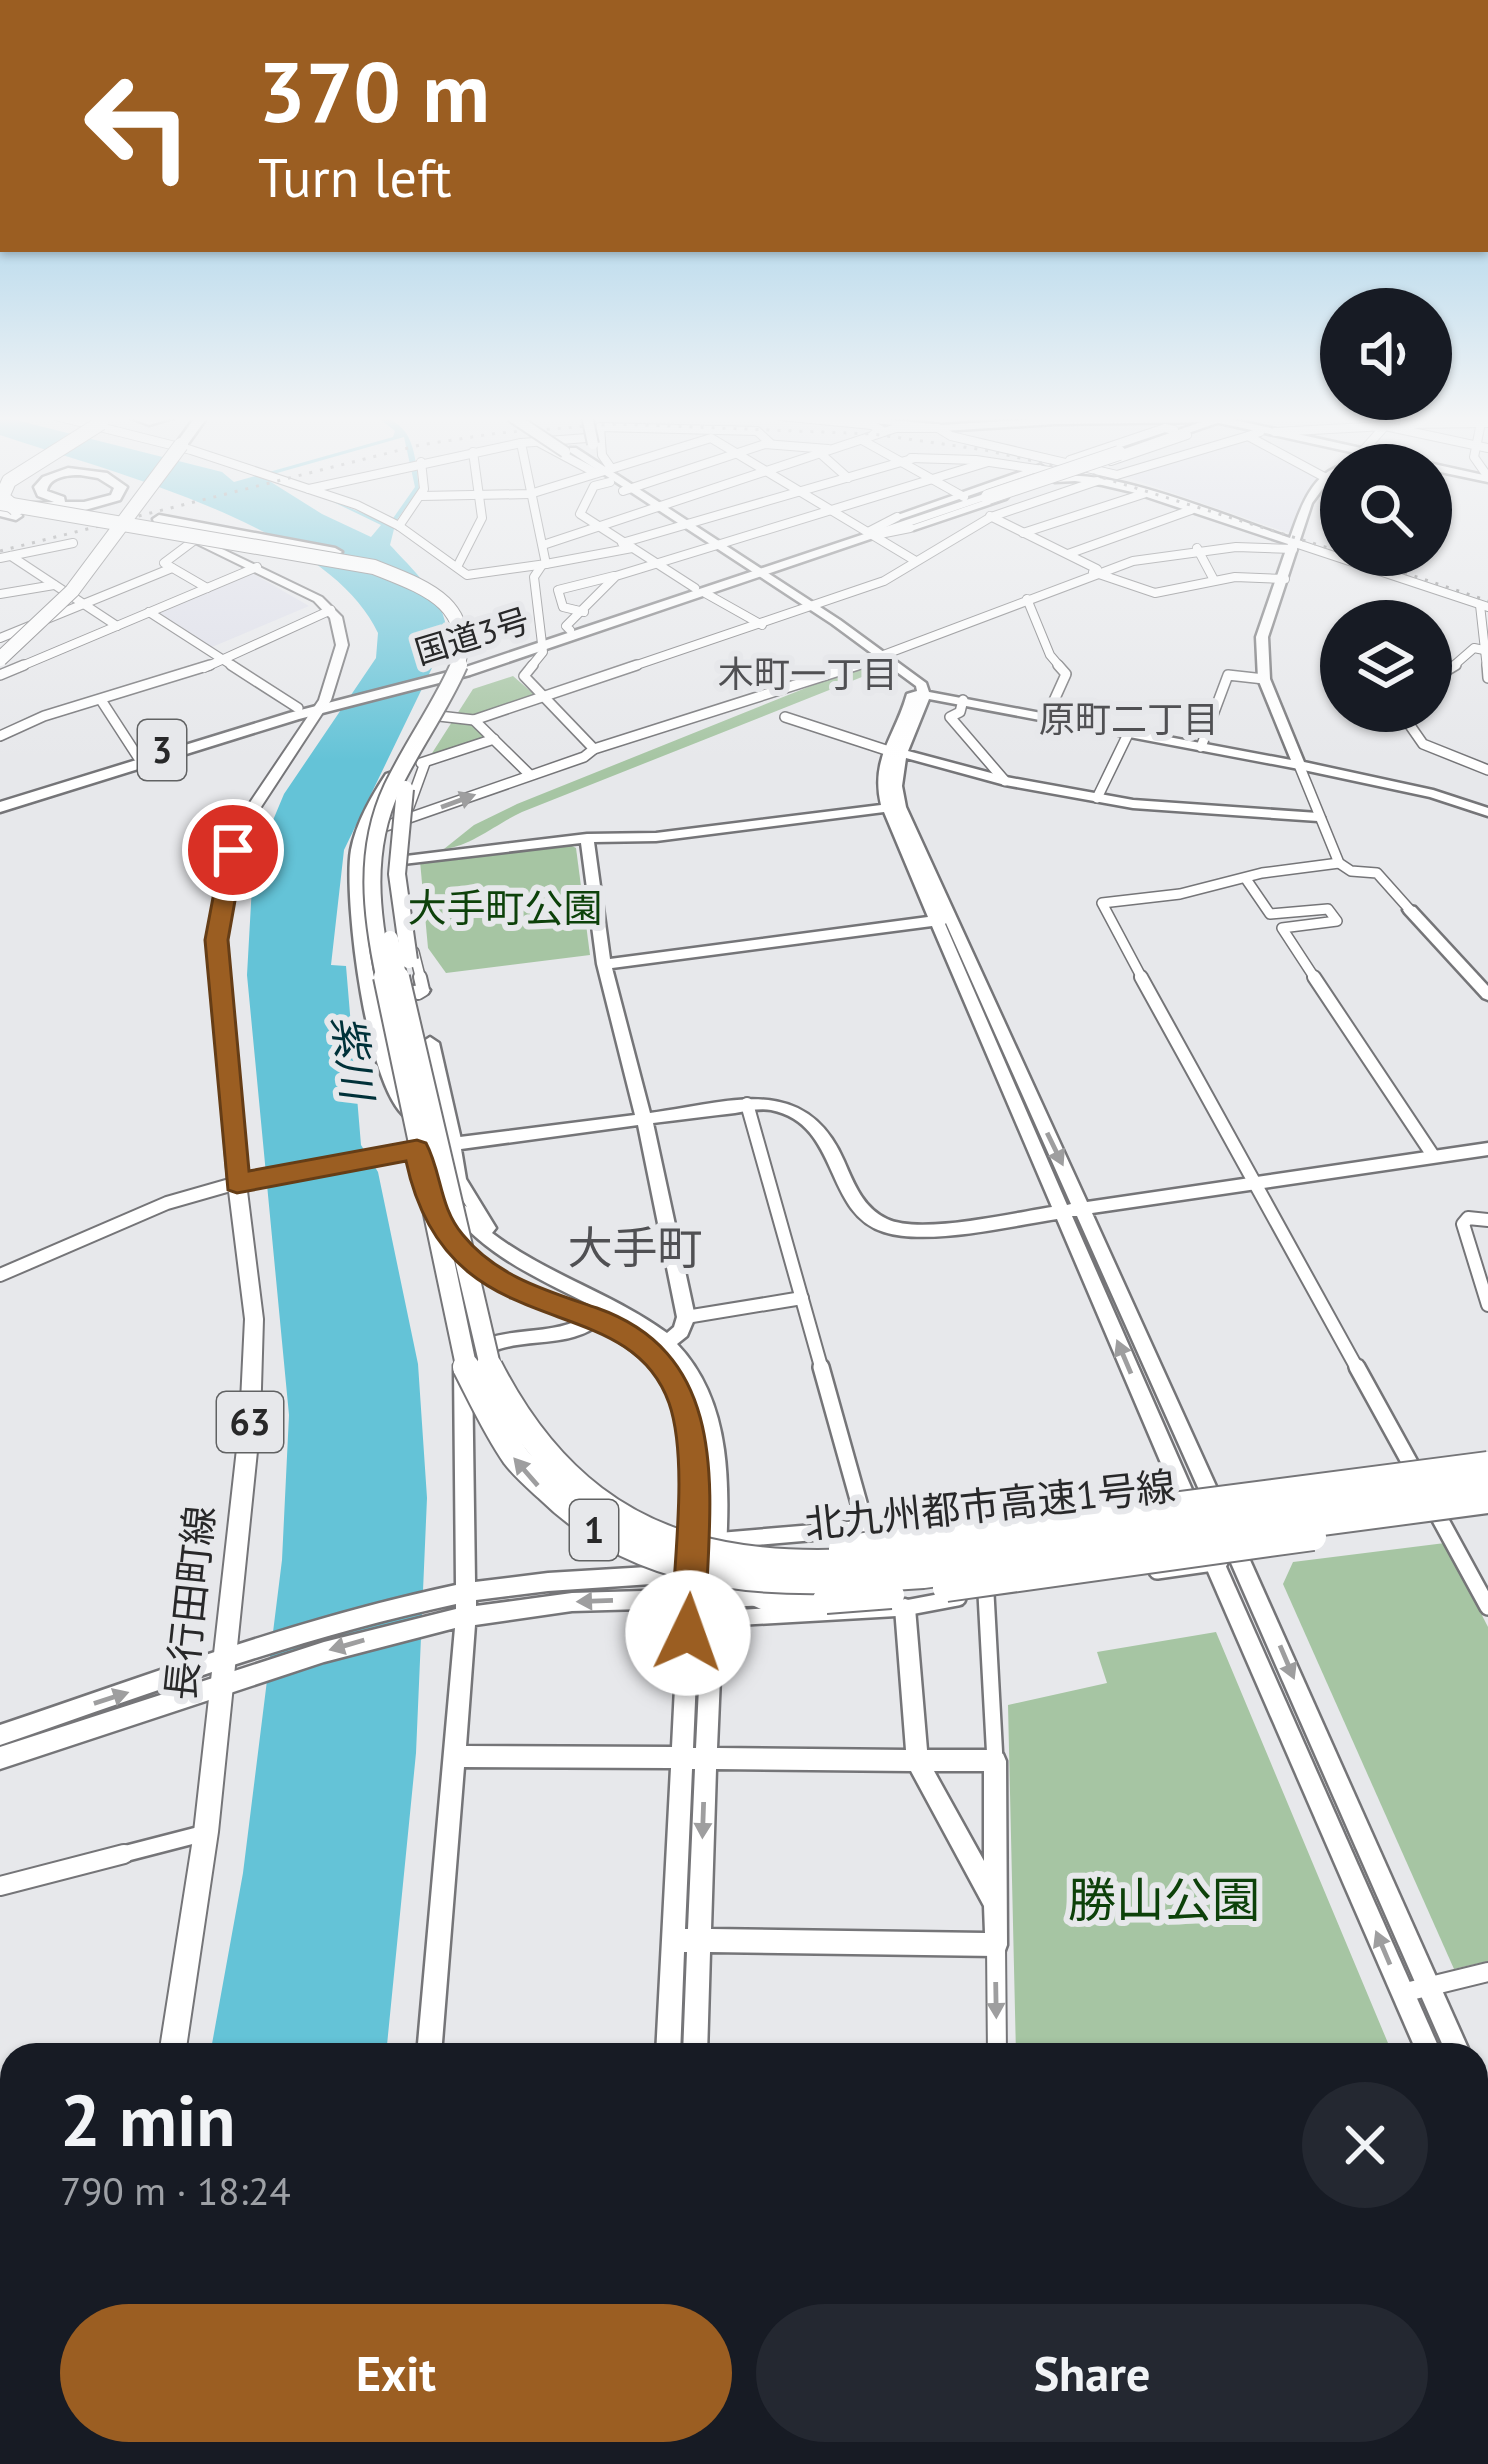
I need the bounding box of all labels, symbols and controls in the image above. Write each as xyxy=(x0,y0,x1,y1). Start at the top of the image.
text: 370 m xyxy=(258,36,490,145)
icon: left xyxy=(60,48,216,204)
text: Turn left xyxy=(258,142,452,212)
map controls xyxy=(1320,288,1452,732)
button: sound xyxy=(1320,288,1452,420)
button: search xyxy=(1320,444,1452,576)
street label: 国道3号 xyxy=(410,598,534,673)
button: layers xyxy=(1320,600,1452,732)
district label: 木町一丁目 xyxy=(718,650,898,697)
district label: 原町二丁目 xyxy=(1039,695,1219,742)
road number: 3 xyxy=(138,720,186,780)
one-way arrow xyxy=(440,791,476,809)
pin xyxy=(182,799,284,901)
icon: arrive xyxy=(200,817,266,883)
park label: 大手町公園 xyxy=(407,882,603,933)
water label: 紫川 xyxy=(321,1012,386,1106)
one-way arrow xyxy=(1045,1132,1065,1167)
district label: 大手町 xyxy=(567,1218,703,1276)
one-way arrow xyxy=(1113,1340,1133,1375)
road number: 63 xyxy=(217,1392,283,1452)
one-way arrow xyxy=(513,1458,540,1487)
street label: 北九州都市高速1号線 xyxy=(802,1460,1178,1549)
road number: 1 xyxy=(570,1500,618,1560)
street label: 長行田町線 xyxy=(154,1503,225,1703)
position arrow xyxy=(625,1570,751,1696)
one-way arrow xyxy=(575,1592,613,1611)
one-way arrow xyxy=(328,1637,365,1655)
one-way arrow xyxy=(1278,1645,1298,1680)
one-way arrow xyxy=(93,1688,129,1706)
one-way arrow xyxy=(693,1802,712,1840)
park label: 勝山公園 xyxy=(1068,1868,1260,1930)
one-way arrow xyxy=(1372,1930,1392,1965)
one-way arrow xyxy=(987,1982,1006,2020)
text: 2 min xyxy=(60,2073,236,2166)
button: close xyxy=(1302,2082,1428,2208)
text: 790 m · 18:24 xyxy=(60,2165,291,2216)
button: Exit xyxy=(60,2304,732,2442)
button: Share xyxy=(756,2304,1428,2442)

